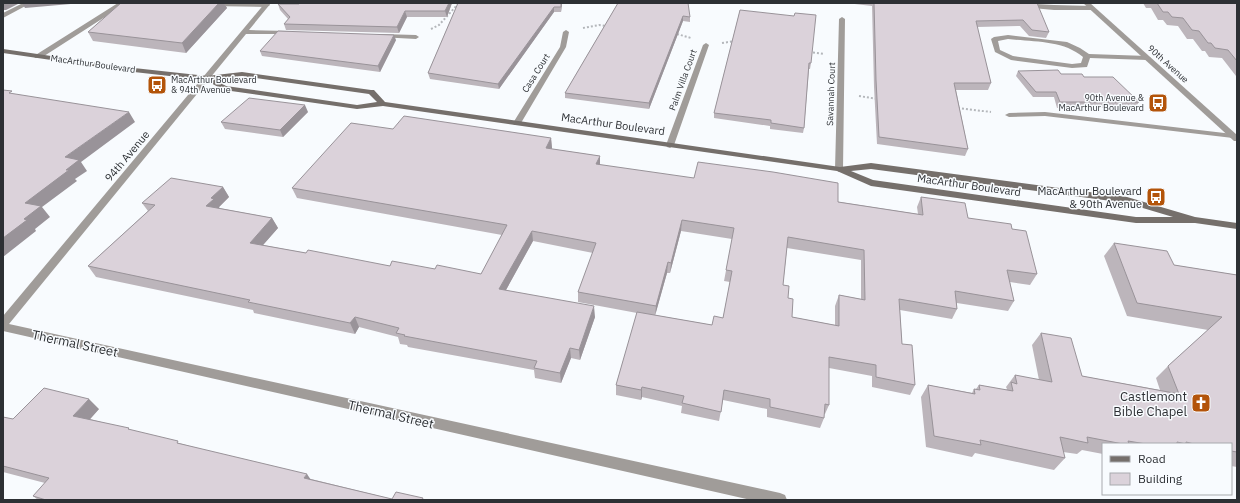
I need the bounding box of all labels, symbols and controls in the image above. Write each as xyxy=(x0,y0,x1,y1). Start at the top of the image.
street label: 90th Avenue xyxy=(1146,42,1191,85)
street label: Palm Villa Court xyxy=(666,48,699,112)
street label: Casa Court xyxy=(519,51,552,94)
street label: MacArthur Boulevard xyxy=(50,52,136,75)
street label: Savannah Court xyxy=(824,62,837,126)
bus stop icon: MacArthur Boulevard & 94th Avenue xyxy=(146,74,168,96)
place label: MacArthur Boulevard & 94th Avenue xyxy=(171,74,257,95)
place label: 90th Avenue & MacArthur Boulevard xyxy=(1058,92,1145,113)
bus stop icon: 90th Avenue & MacArthur Boulevard xyxy=(1147,92,1169,114)
street label: MacArthur Boulevard xyxy=(560,110,666,138)
street label: 94th Avenue xyxy=(102,128,152,184)
street label: MacArthur Boulevard xyxy=(916,171,1022,199)
place label: MacArthur Boulevard & 90th Avenue xyxy=(1037,184,1142,211)
bus stop icon: MacArthur Boulevard & 90th Avenue xyxy=(1145,186,1167,208)
street label: Thermal Street xyxy=(30,326,119,361)
place label: Castlemont Bible Chapel xyxy=(1113,388,1187,420)
church icon: Castlemont Bible Chapel xyxy=(1190,392,1212,414)
street label: Thermal Street xyxy=(346,396,435,433)
legend xyxy=(1102,443,1232,495)
text: Road xyxy=(1138,451,1166,466)
text: Building xyxy=(1138,471,1183,486)

